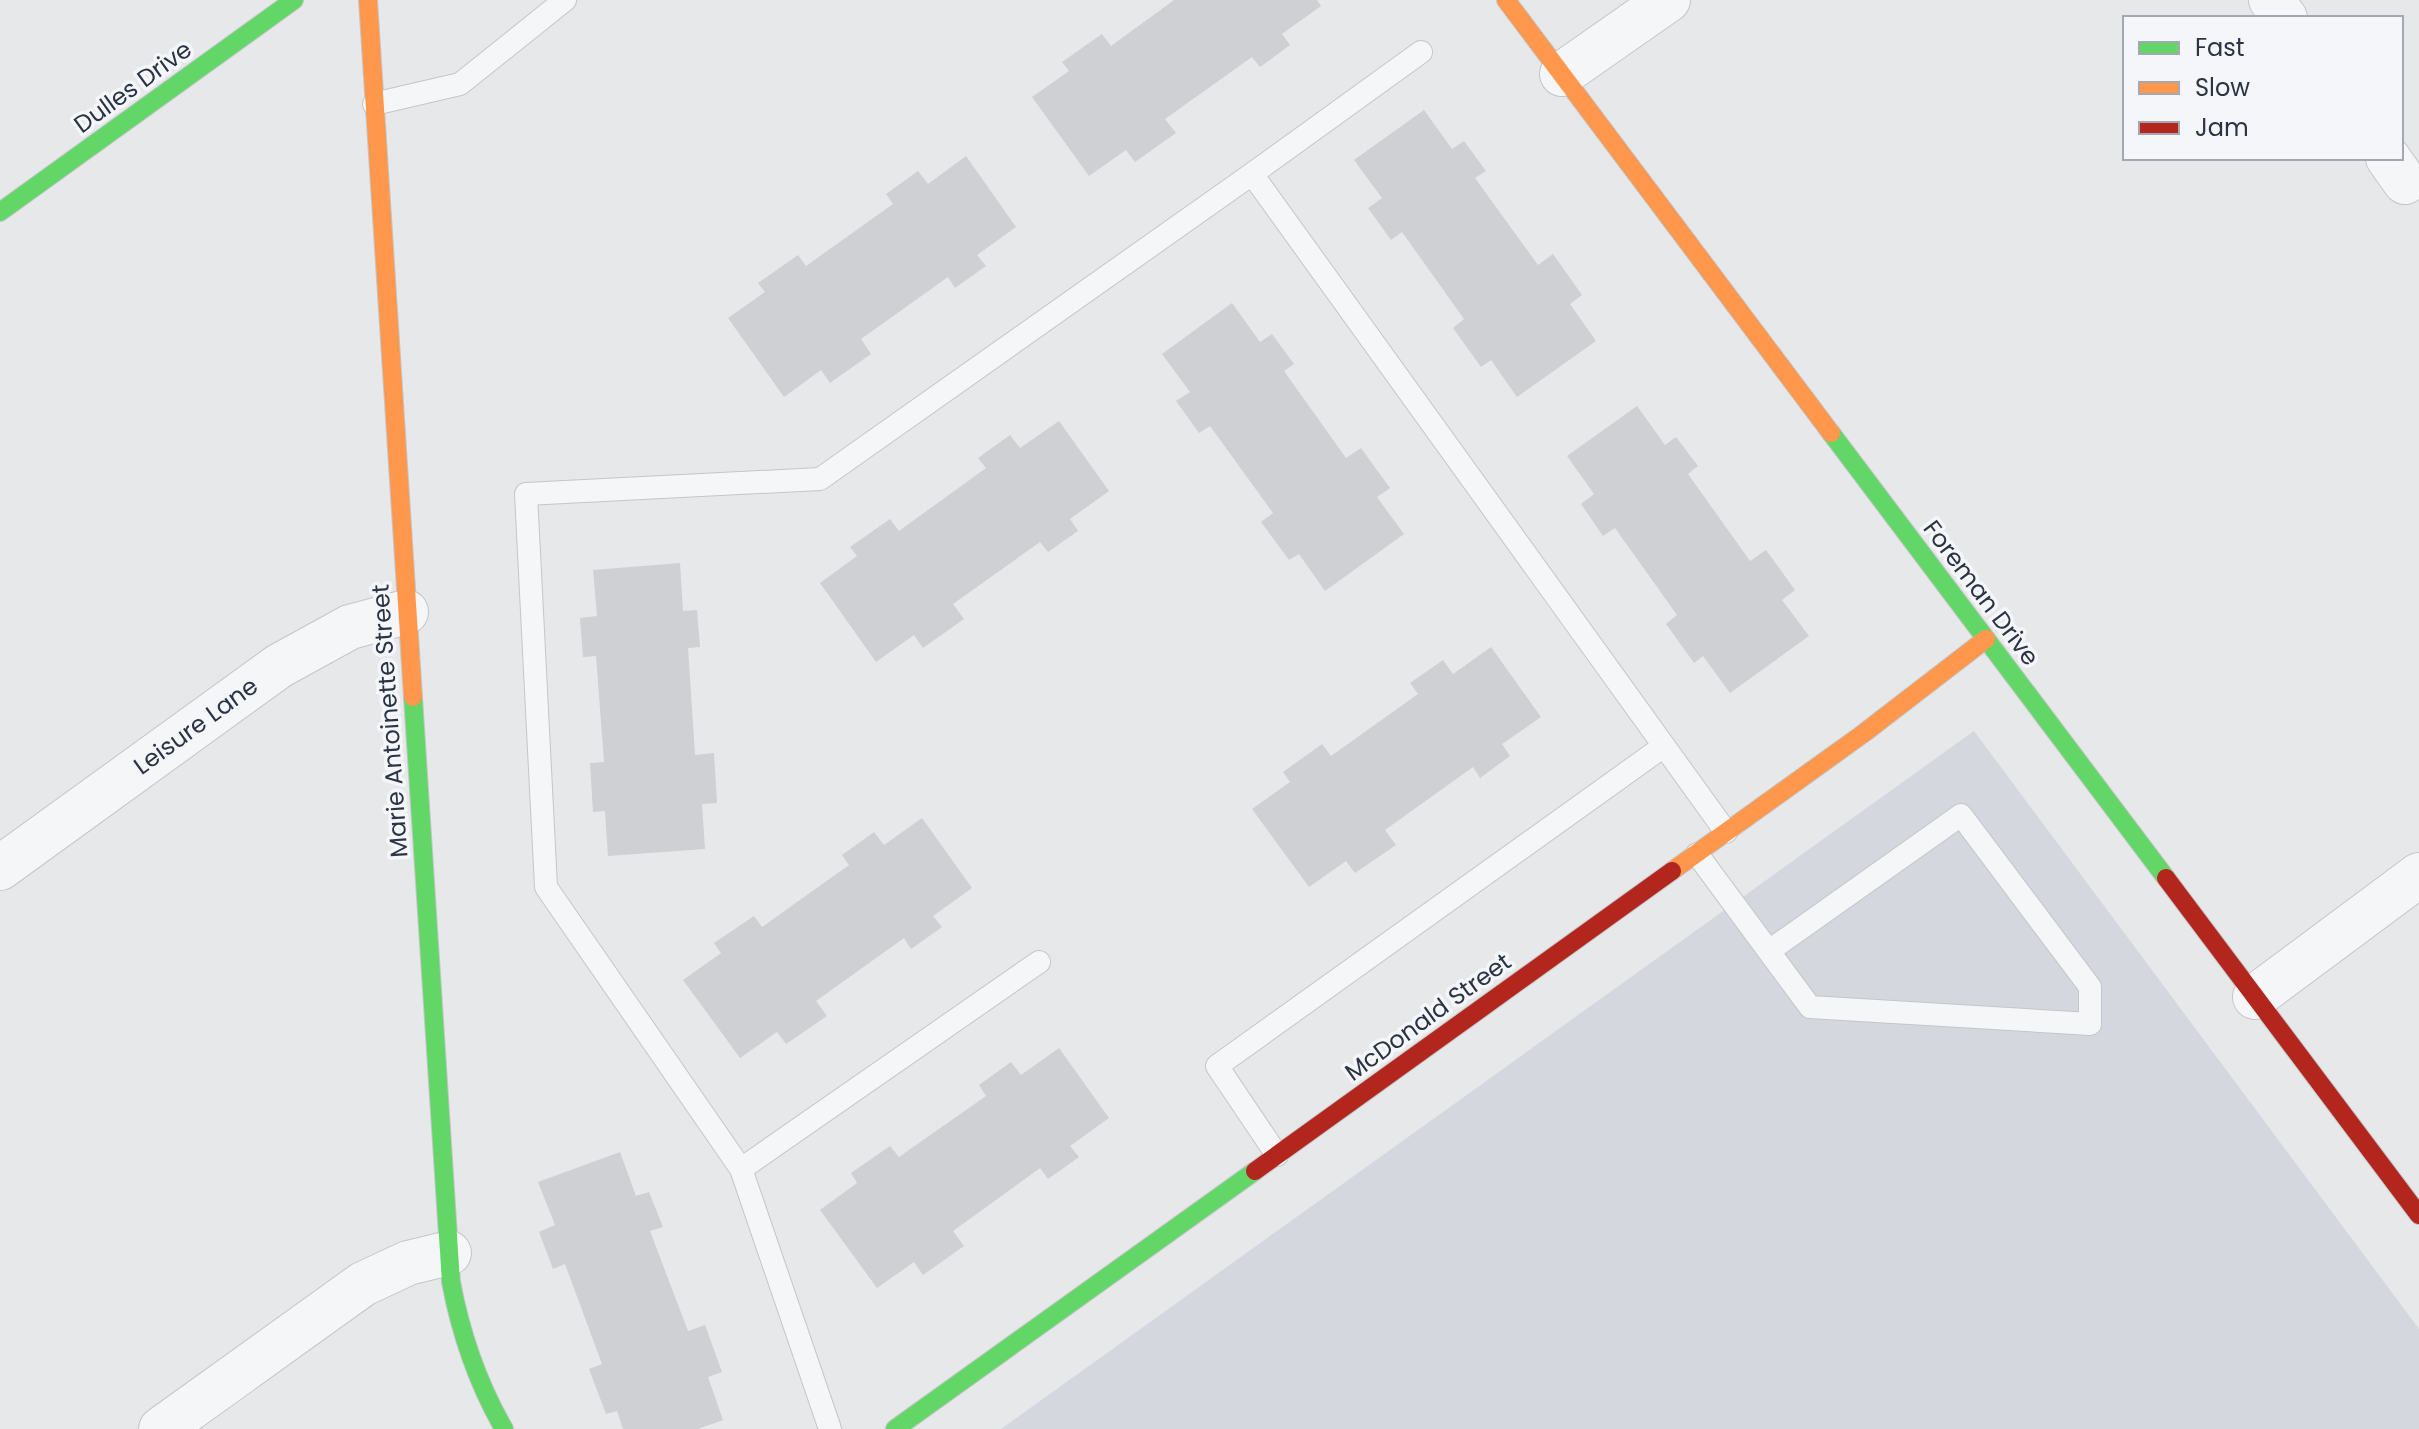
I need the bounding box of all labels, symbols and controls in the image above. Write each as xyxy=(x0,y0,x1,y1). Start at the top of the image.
legend xyxy=(2123,16,2403,160)
text: Fast xyxy=(2195,31,2245,64)
street label: Dulles Drive xyxy=(67,33,198,141)
text: Slow xyxy=(2195,71,2250,104)
text: Jam xyxy=(2195,111,2249,144)
street label: Foreman Drive xyxy=(1916,513,2047,672)
street label: Marie Antoinette Street xyxy=(363,583,416,859)
street label: Leisure Lane xyxy=(127,669,265,782)
street label: McDonald Street xyxy=(1338,945,1517,1088)

